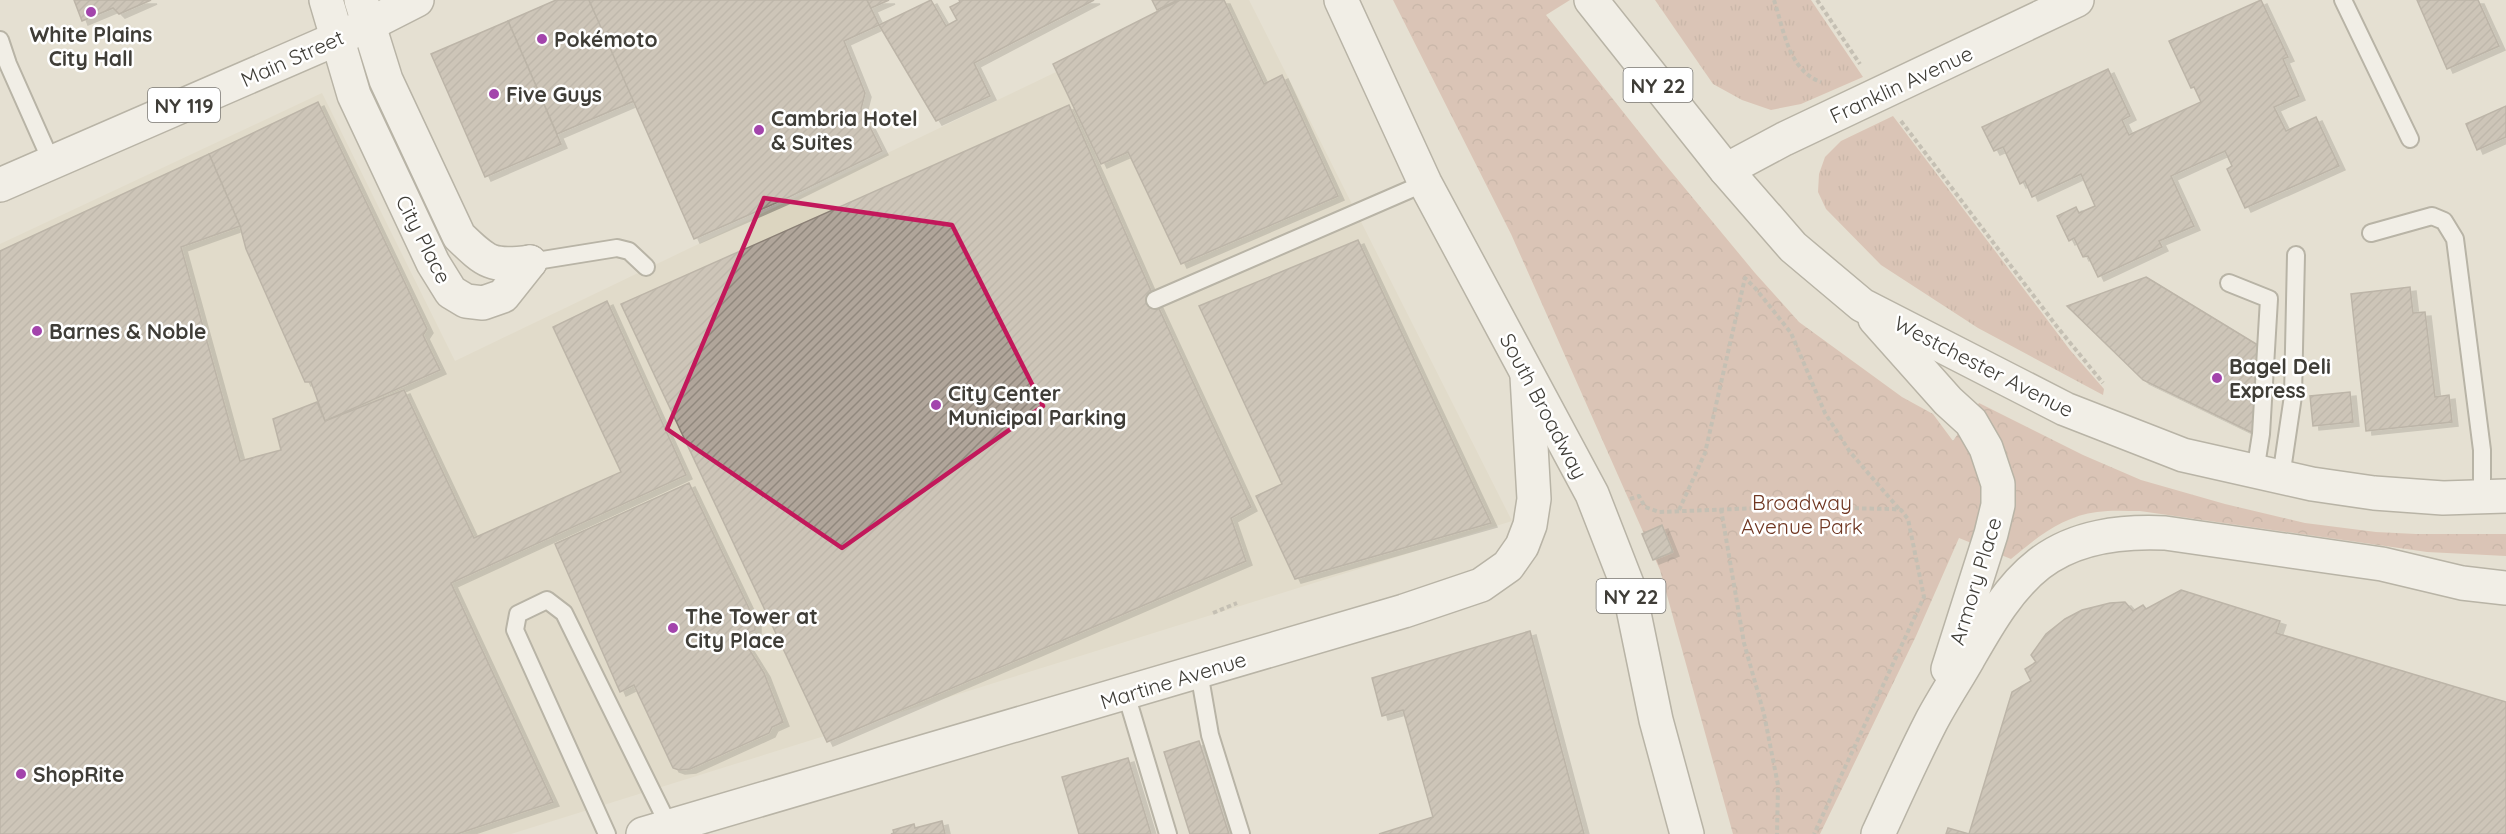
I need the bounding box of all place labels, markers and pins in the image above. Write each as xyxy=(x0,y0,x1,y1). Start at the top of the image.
marker: White Plains City Hall xyxy=(84,5,98,19)
place label: White Plains City Hall xyxy=(30,21,152,71)
place label: Pokémoto xyxy=(554,26,658,52)
marker: Pokémoto xyxy=(535,32,549,46)
place label: Five Guys xyxy=(506,81,602,107)
marker: Five Guys xyxy=(487,87,501,101)
place label: Cambria Hotel & Suites xyxy=(771,105,918,155)
marker: Cambria Hotel & Suites xyxy=(752,123,766,137)
place label: Barnes & Noble xyxy=(49,318,206,344)
marker: Barnes & Noble xyxy=(30,324,44,338)
place label: Bagel Deli Express xyxy=(2229,353,2331,403)
marker: Bagel Deli Express xyxy=(2210,371,2224,385)
place label: City Center Municipal Parking xyxy=(948,380,1126,430)
marker: City Center Municipal Parking xyxy=(929,398,943,412)
place label: The Tower at City Place xyxy=(685,603,818,653)
marker: The Tower at City Place xyxy=(666,621,680,635)
place label: ShopRite xyxy=(33,761,124,787)
marker: ShopRite xyxy=(14,767,28,781)

